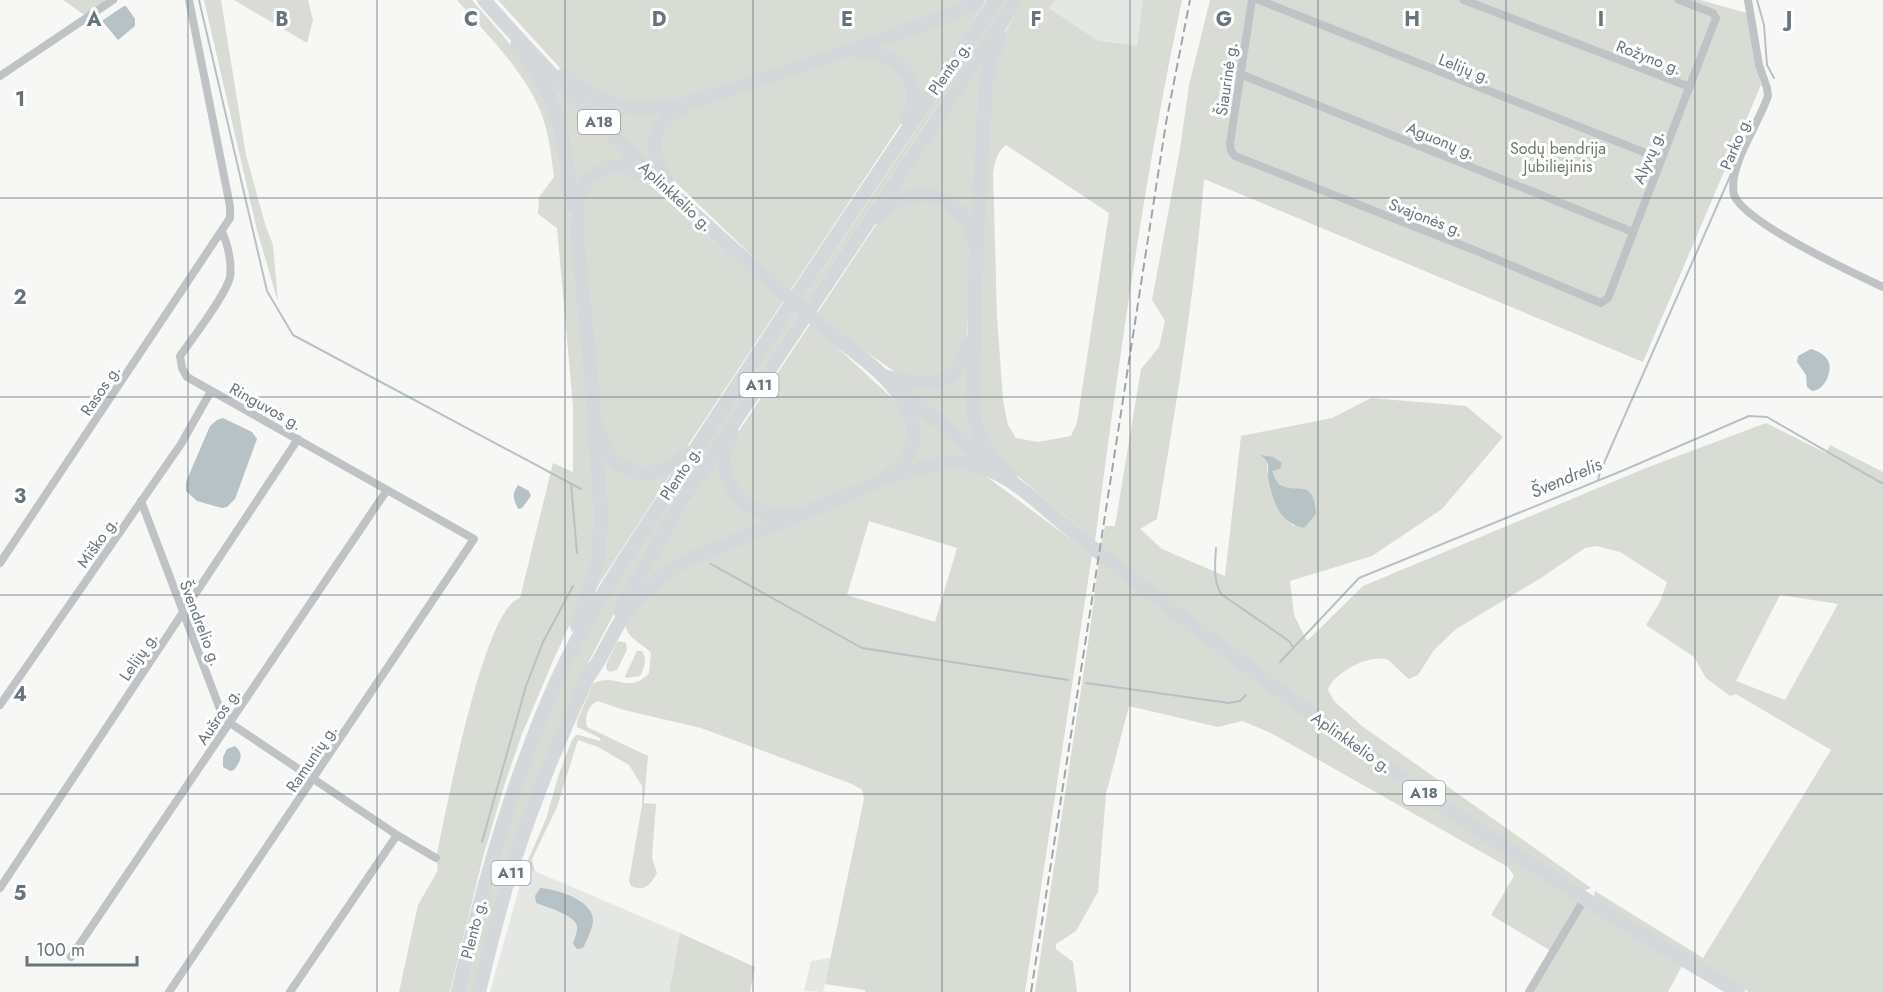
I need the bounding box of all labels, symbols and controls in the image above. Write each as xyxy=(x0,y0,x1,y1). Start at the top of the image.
text: A xyxy=(86,5,102,34)
text: B xyxy=(275,5,289,34)
text: C xyxy=(464,5,478,34)
text: D xyxy=(652,5,666,34)
text: E xyxy=(841,5,853,34)
text: F xyxy=(1030,5,1042,34)
text: G xyxy=(1216,5,1232,34)
text: H xyxy=(1404,5,1420,34)
text: I xyxy=(1598,5,1604,34)
text: J xyxy=(1782,5,1792,34)
street label: Rožyno g. xyxy=(1613,35,1685,80)
street label: Plento g. xyxy=(923,37,976,100)
street label: Šiaurinė g. xyxy=(1210,41,1243,117)
street label: Lelijų g. xyxy=(1435,48,1494,89)
text: 1 xyxy=(15,85,25,114)
road number: A18 xyxy=(578,110,620,134)
street label: Parko g. xyxy=(1714,113,1757,173)
street label: Aguonų g. xyxy=(1403,116,1479,165)
street label: Alyvų g. xyxy=(1627,127,1670,187)
park label: Sodų bendrija Jubiliejinis xyxy=(1510,137,1606,178)
street label: Aplinkkelio g. xyxy=(634,156,718,237)
street label: Svajonės g. xyxy=(1385,193,1466,242)
text: 2 xyxy=(13,283,27,312)
street label: Rasos g. xyxy=(75,360,126,420)
road number: A11 xyxy=(740,373,778,397)
street label: Ringuvos g. xyxy=(225,377,306,436)
street label: Plento g. xyxy=(654,442,707,505)
water label: Švendrelis xyxy=(1526,451,1607,505)
text: 3 xyxy=(14,482,26,511)
street label: Miško g. xyxy=(71,512,123,573)
street label: Švendrelio g. xyxy=(174,577,227,669)
street label: Lelijų g. xyxy=(114,627,163,685)
text: 4 xyxy=(13,680,27,709)
street label: Aušros g. xyxy=(191,683,246,749)
street label: Aplinkkelio g. xyxy=(1307,706,1397,779)
street label: Ramunių g. xyxy=(280,720,343,797)
road number: A18 xyxy=(1403,781,1445,805)
road number: A11 xyxy=(492,861,530,885)
text: 5 xyxy=(14,879,27,908)
street label: Plento g. xyxy=(455,897,492,961)
scale bar xyxy=(27,929,136,967)
text: 100 m xyxy=(36,937,85,963)

